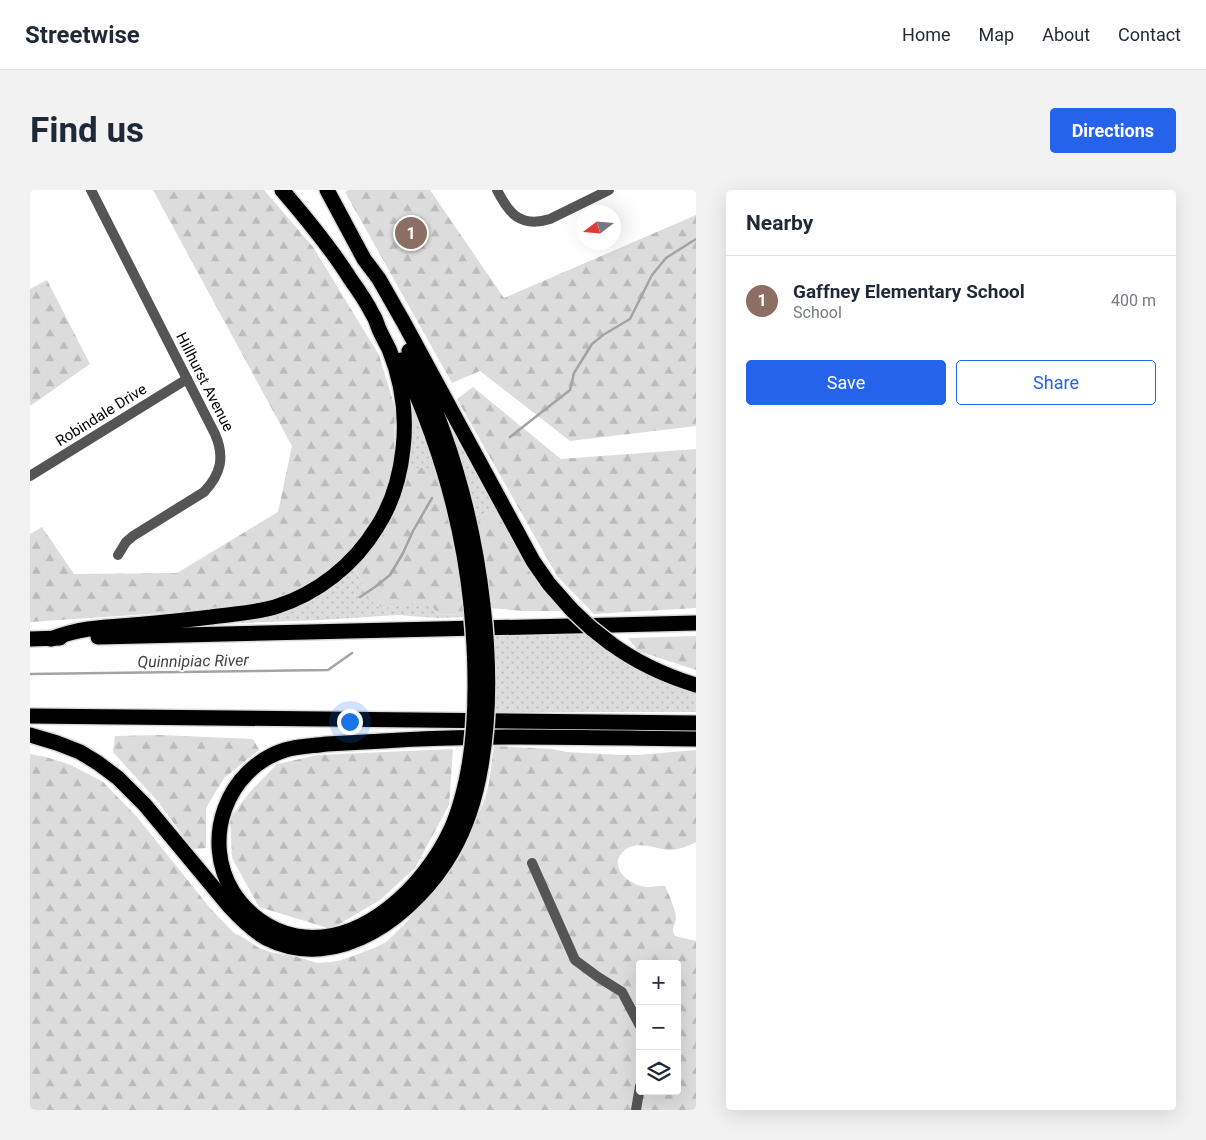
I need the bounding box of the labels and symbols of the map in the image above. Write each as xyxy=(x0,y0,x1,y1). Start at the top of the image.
north arrow xyxy=(576,205,621,250)
pin: 1 xyxy=(395,214,427,252)
street label: Hillhurst Avenue xyxy=(172,329,238,435)
street label: Robindale Drive xyxy=(52,380,150,450)
water label: Quinnipiac River xyxy=(137,651,249,671)
your location xyxy=(337,709,363,735)

